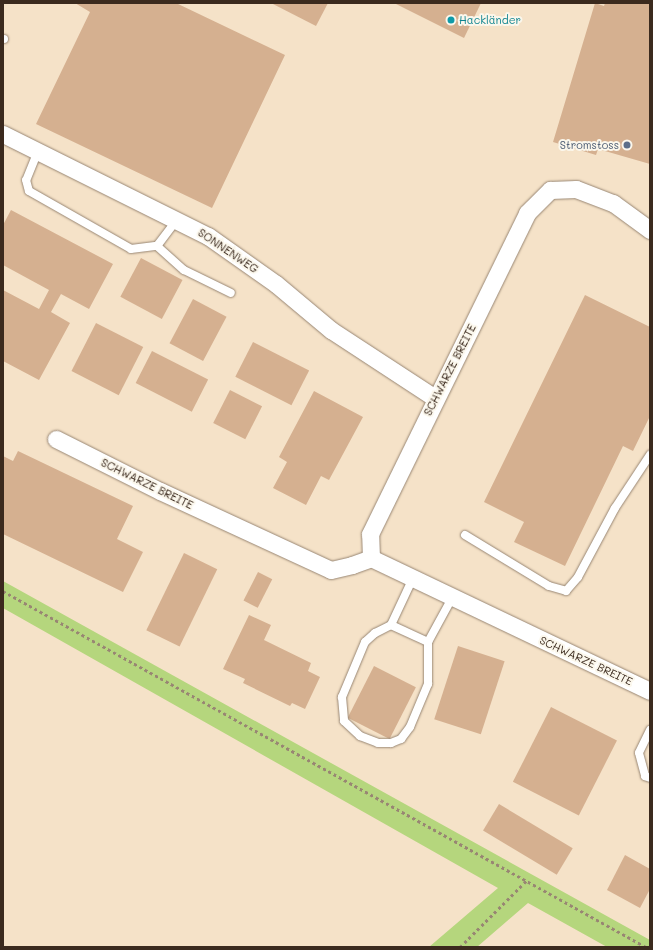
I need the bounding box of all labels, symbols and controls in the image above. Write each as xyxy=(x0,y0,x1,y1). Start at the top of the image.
place label: Hackländer xyxy=(459,13,521,27)
marker: Hackländer xyxy=(446,15,456,25)
place label: Stromstoss xyxy=(560,138,619,152)
marker: Stromstoss xyxy=(622,140,632,150)
street label: SONNENWEG xyxy=(195,226,261,276)
street label: SCHWARZE BREITE xyxy=(421,322,479,418)
street label: SCHWARZE BREITE xyxy=(99,456,195,512)
street label: SCHWARZE BREITE xyxy=(538,634,634,688)

